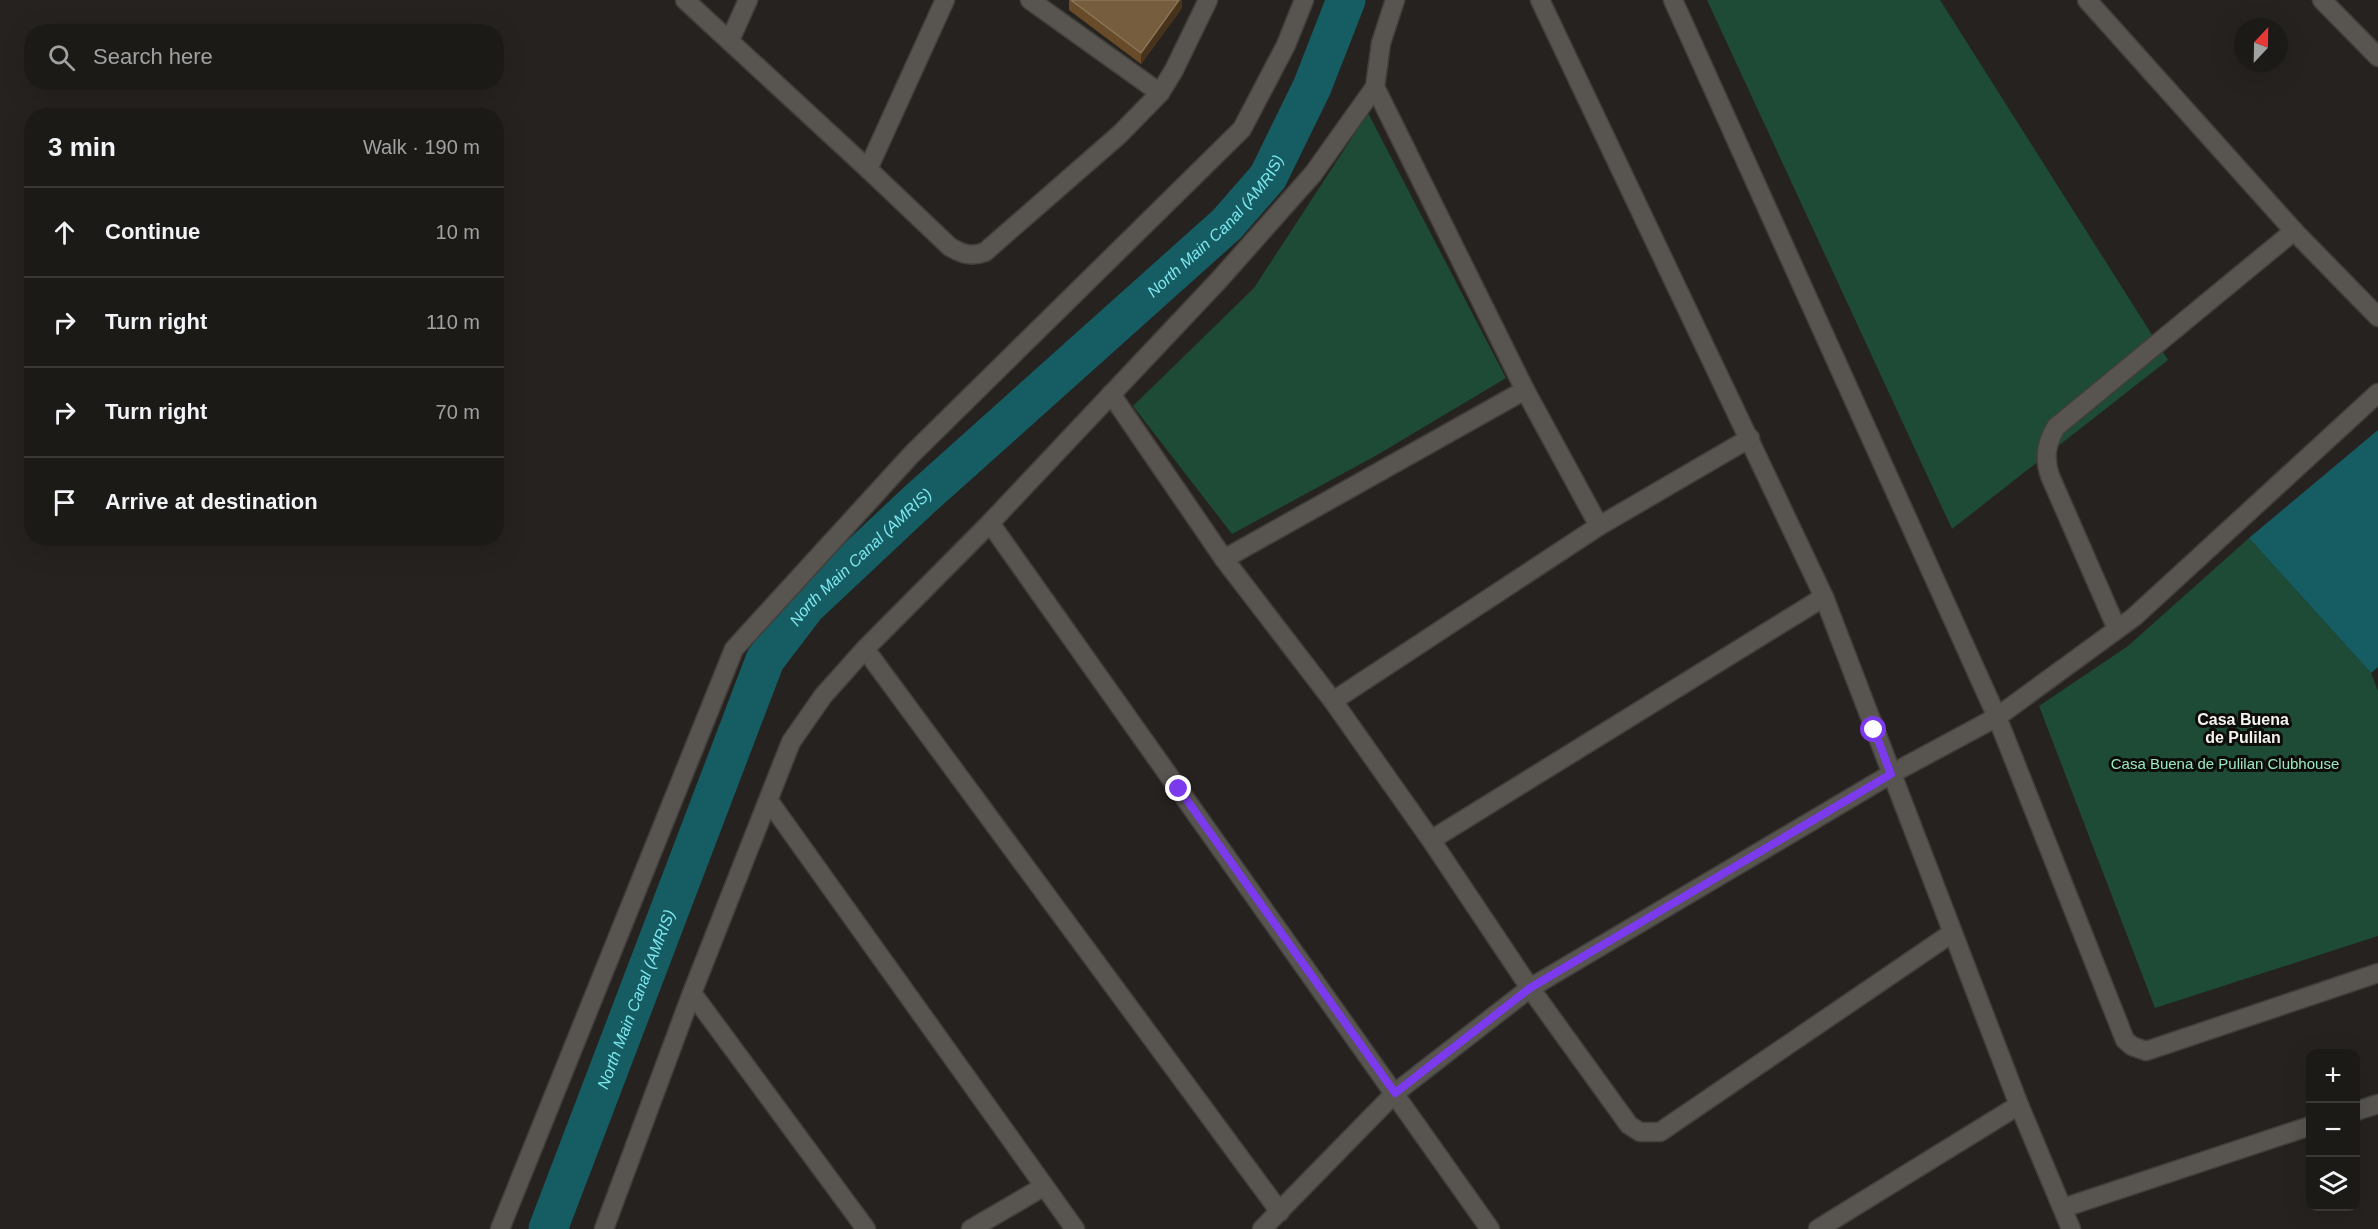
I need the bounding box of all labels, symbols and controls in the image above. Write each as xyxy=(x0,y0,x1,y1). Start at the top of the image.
north arrow xyxy=(2234,18,2288,72)
search box xyxy=(24,24,504,90)
icon: search xyxy=(45,41,78,74)
text: Search here xyxy=(93,44,213,69)
text: 3 min xyxy=(48,132,116,162)
text: Walk · 190 m xyxy=(363,136,480,158)
water label: North Main Canal (AMRIS) xyxy=(1144,152,1286,300)
icon: ahead xyxy=(48,216,81,249)
text: Continue xyxy=(105,219,200,244)
text: 10 m xyxy=(436,221,480,243)
icon: right xyxy=(48,306,81,339)
text: Turn right xyxy=(105,309,207,334)
text: 110 m xyxy=(426,311,480,333)
icon: right xyxy=(48,396,81,429)
text: Turn right xyxy=(105,399,207,424)
text: 70 m xyxy=(436,401,480,423)
water label: North Main Canal (AMRIS) xyxy=(786,485,935,629)
icon: arrive xyxy=(48,486,81,519)
text: Arrive at destination xyxy=(105,489,318,514)
district label: Casa Buena de Pulilan xyxy=(2197,711,2289,746)
route start xyxy=(1860,716,1886,742)
park label: Casa Buena de Pulilan Clubhouse xyxy=(2111,755,2339,772)
route end xyxy=(1165,775,1191,801)
water label: North Main Canal (AMRIS) xyxy=(594,907,678,1091)
map controls xyxy=(2306,1049,2360,1211)
button: + xyxy=(2306,1049,2360,1103)
button: − xyxy=(2306,1103,2360,1157)
button: layers xyxy=(2306,1157,2360,1211)

